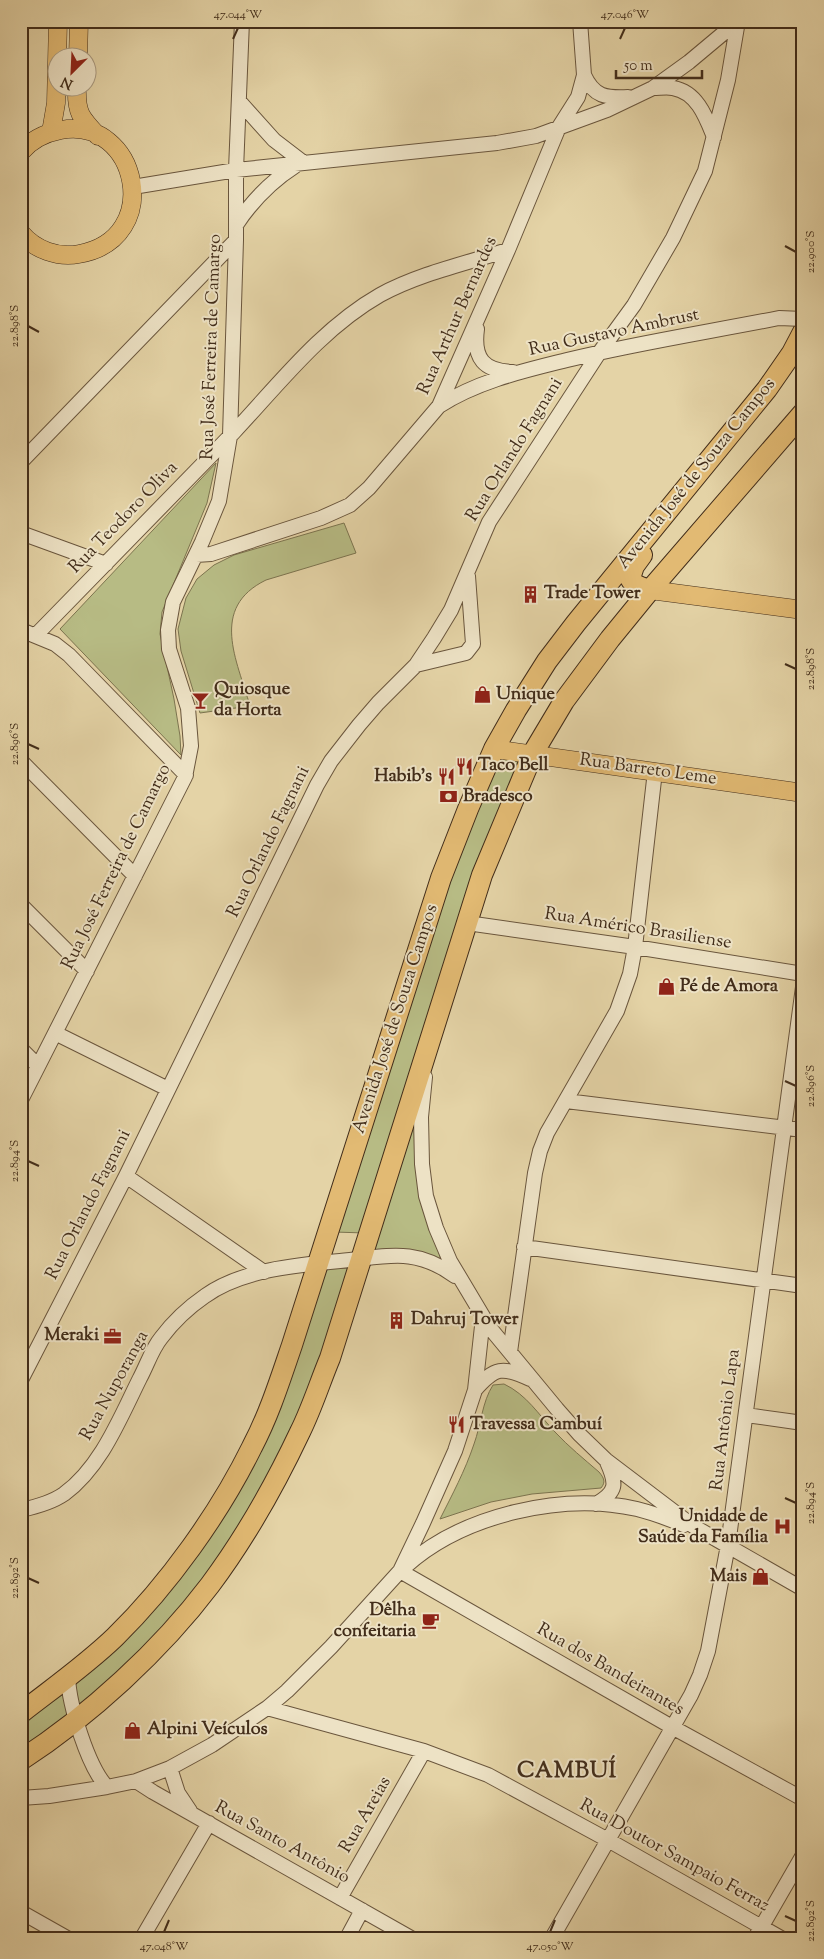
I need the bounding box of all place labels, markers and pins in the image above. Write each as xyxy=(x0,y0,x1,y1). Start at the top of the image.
place label: Trade Tower xyxy=(544,581,641,607)
building icon: Trade Tower xyxy=(520,584,540,604)
place label: Quiosque da Horta xyxy=(214,677,291,724)
place label: Unique xyxy=(496,682,556,708)
shop icon: Unique xyxy=(472,685,492,705)
bar icon: Quiosque da Horta xyxy=(190,690,210,710)
place label: Taco Bell xyxy=(478,753,550,779)
restaurant icon: Taco Bell xyxy=(454,756,474,776)
place label: Habib's xyxy=(374,764,432,790)
restaurant icon: Habib's xyxy=(436,767,456,787)
place label: Bradesco xyxy=(463,784,533,810)
bank icon: Bradesco xyxy=(439,787,459,807)
place label: Pé de Amora xyxy=(680,974,779,1000)
shop icon: Pé de Amora xyxy=(656,977,676,997)
place label: Dahruj Tower xyxy=(411,1307,519,1333)
building icon: Dahruj Tower xyxy=(387,1310,407,1330)
place label: Meraki xyxy=(44,1323,100,1349)
office icon: Meraki xyxy=(103,1326,123,1346)
place label: Travessa Cambuí xyxy=(470,1412,603,1438)
restaurant icon: Travessa Cambuí xyxy=(446,1415,466,1435)
place label: Unidade de Saúde da Família xyxy=(638,1504,769,1551)
hospital icon: Unidade de Saúde da Família xyxy=(772,1517,792,1537)
place label: Mais xyxy=(710,1564,747,1590)
shop icon: Mais xyxy=(751,1567,771,1587)
place label: Dêlha confeitaria xyxy=(334,1598,417,1645)
cafe icon: Dêlha confeitaria xyxy=(420,1611,440,1631)
place label: Alpini Veículos xyxy=(147,1717,268,1743)
shop icon: Alpini Veículos xyxy=(123,1720,143,1740)

